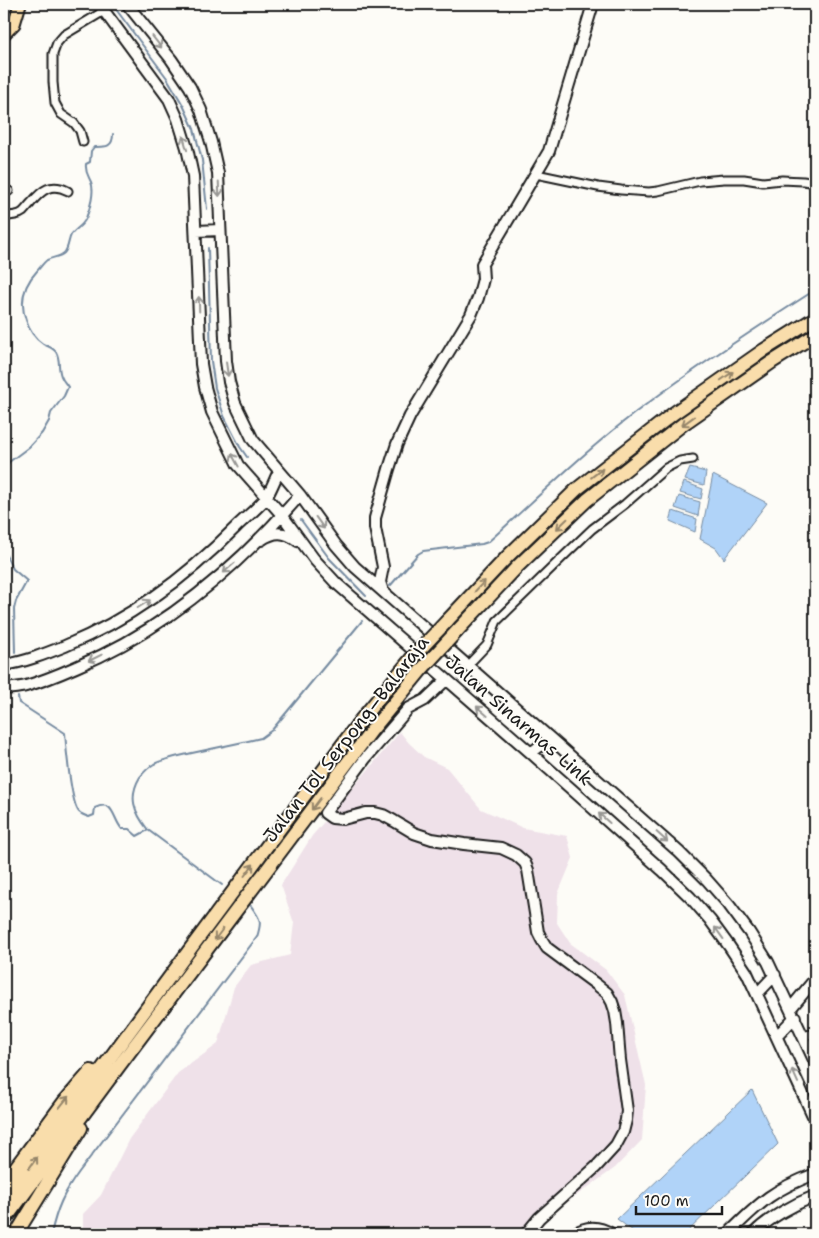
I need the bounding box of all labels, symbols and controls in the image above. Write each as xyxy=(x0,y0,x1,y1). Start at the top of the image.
one-way arrow xyxy=(152,35,163,48)
one-way arrow xyxy=(180,135,190,151)
one-way arrow xyxy=(214,181,223,197)
one-way arrow xyxy=(194,296,203,312)
one-way arrow xyxy=(222,360,232,376)
one-way arrow xyxy=(720,371,734,381)
one-way arrow xyxy=(681,416,695,426)
one-way arrow xyxy=(230,453,240,467)
one-way arrow xyxy=(590,468,603,479)
one-way arrow xyxy=(315,516,325,530)
one-way arrow xyxy=(556,518,568,530)
one-way arrow xyxy=(223,562,236,573)
one-way arrow xyxy=(474,579,486,592)
one-way arrow xyxy=(136,599,150,609)
street label: Jalan Tol Serpong–Balaraja xyxy=(257,630,435,847)
street label: Jalan Sinarmas Link xyxy=(440,649,598,791)
one-way arrow xyxy=(88,654,103,664)
one-way arrow xyxy=(476,706,489,717)
one-way arrow xyxy=(311,797,322,810)
one-way arrow xyxy=(598,813,611,824)
one-way arrow xyxy=(655,831,668,843)
one-way arrow xyxy=(244,863,254,877)
one-way arrow xyxy=(714,926,725,940)
one-way arrow xyxy=(213,927,224,940)
one-way arrow xyxy=(790,1069,799,1084)
one-way arrow xyxy=(59,1096,70,1109)
one-way arrow xyxy=(27,1157,38,1170)
scale bar xyxy=(636,1183,723,1215)
text: 100 m xyxy=(644,1191,689,1211)

